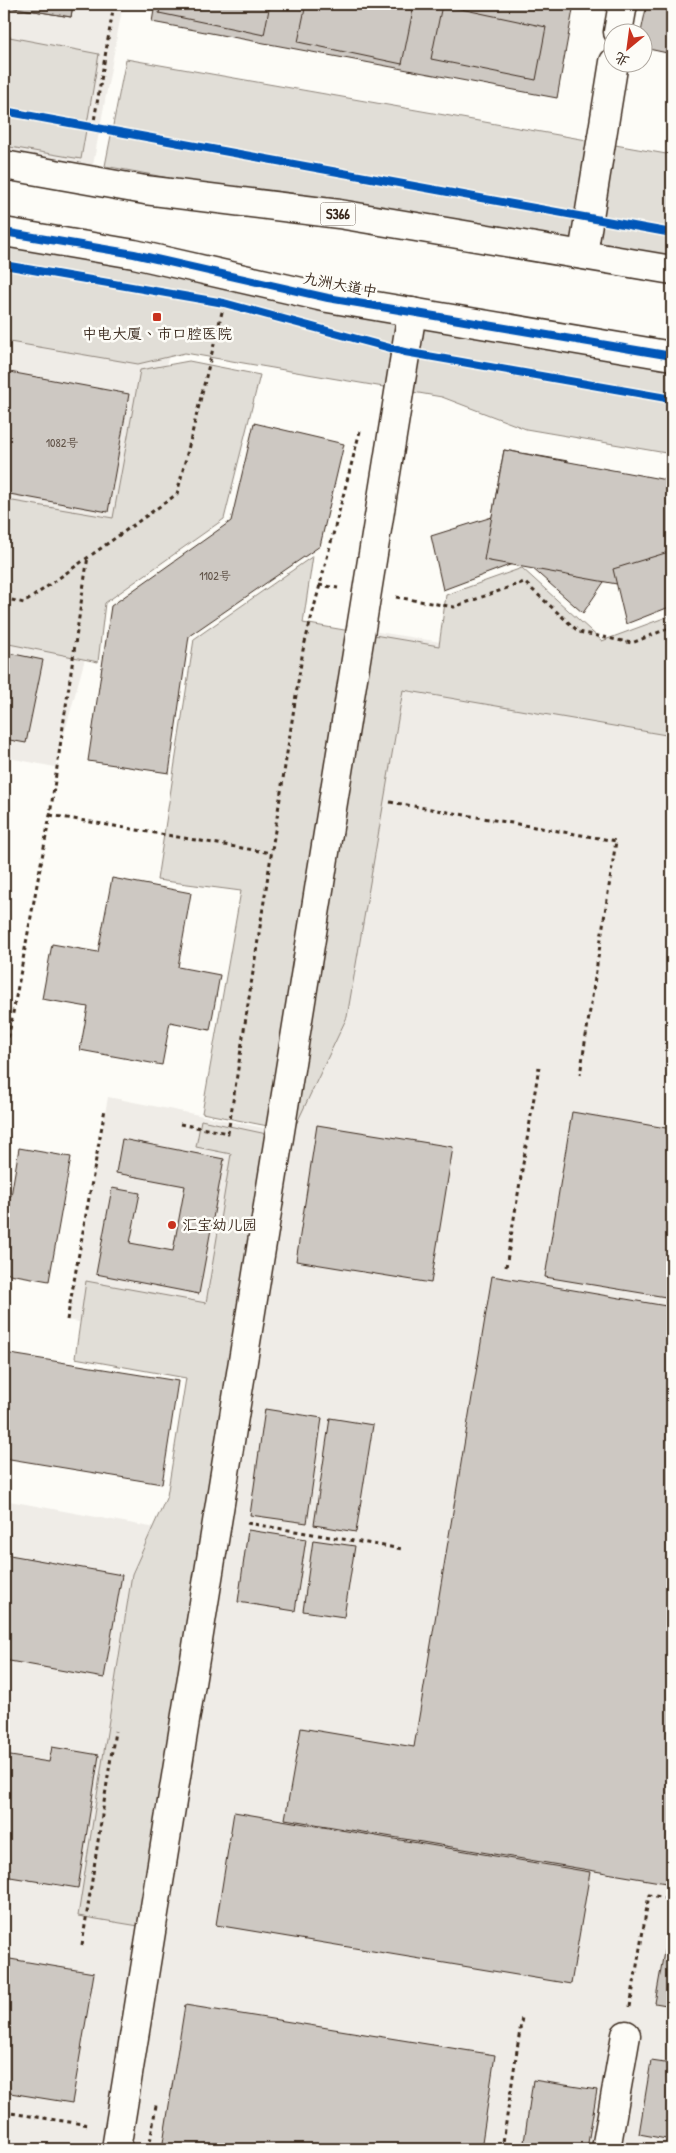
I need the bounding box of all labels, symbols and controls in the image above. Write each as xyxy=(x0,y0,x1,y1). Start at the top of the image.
north arrow xyxy=(604,22,654,72)
text: 北 xyxy=(611,48,632,72)
road number: S366 xyxy=(320,202,356,225)
street label: 九洲大道中 xyxy=(301,267,379,302)
marker: 中电大厦、市口腔医院 xyxy=(151,311,163,323)
place label: 中电大厦、市口腔医院 xyxy=(82,323,232,344)
house number: 1082号 xyxy=(46,434,78,451)
house number: 1102号 xyxy=(199,567,231,584)
place label: 汇宝幼儿园 xyxy=(182,1214,257,1235)
marker: 汇宝幼儿园 xyxy=(166,1219,178,1231)

